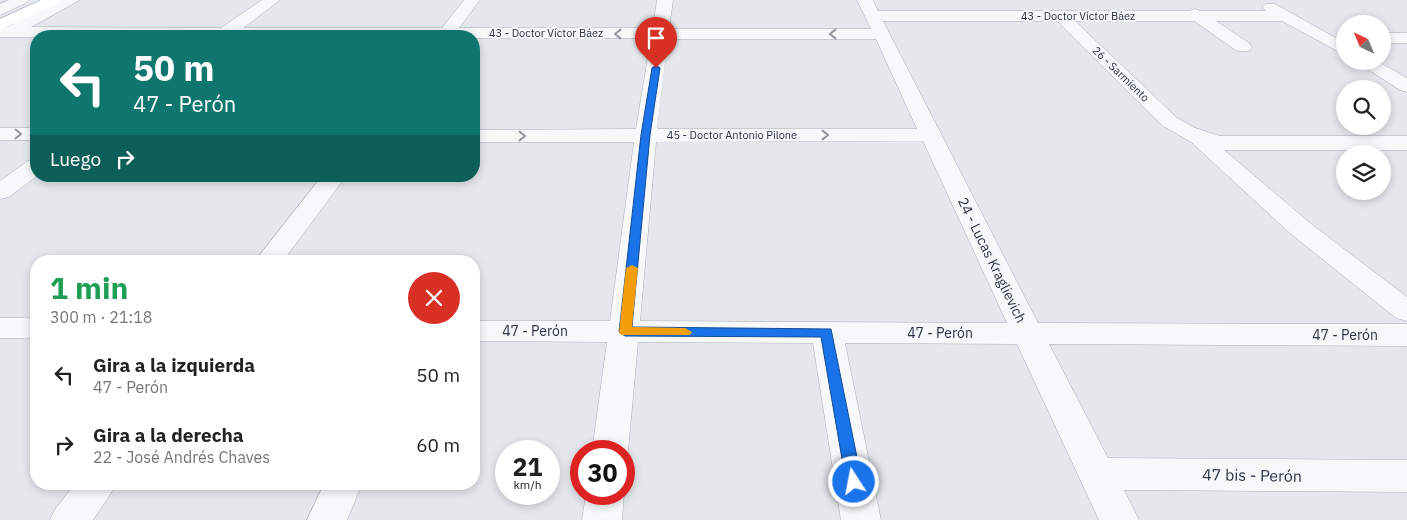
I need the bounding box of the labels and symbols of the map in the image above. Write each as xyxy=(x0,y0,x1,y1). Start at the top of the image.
street label: 43 - Doctor Víctor Báez xyxy=(1021,9,1135,23)
north arrow xyxy=(1336,15,1391,70)
pin xyxy=(635,17,677,68)
street label: 43 - Doctor Víctor Báez xyxy=(489,26,603,40)
one-way arrow xyxy=(614,29,622,39)
one-way arrow xyxy=(829,29,836,39)
street label: 26 - Sarmiento xyxy=(1090,43,1152,105)
street label: 45 - Doctor Antonio Pilone xyxy=(667,128,797,142)
one-way arrow xyxy=(14,129,22,139)
one-way arrow xyxy=(822,130,829,140)
one-way arrow xyxy=(519,131,527,141)
street label: 24 - Lucas Kraglievich xyxy=(954,194,1030,326)
street label: 47 - Perón xyxy=(502,322,568,340)
street label: 47 - Perón xyxy=(907,324,973,342)
street label: 47 - Perón xyxy=(1312,326,1378,344)
speed limit sign: 30 xyxy=(570,440,635,505)
position arrow xyxy=(827,455,879,507)
street label: 47 bis - Perón xyxy=(1202,464,1302,486)

